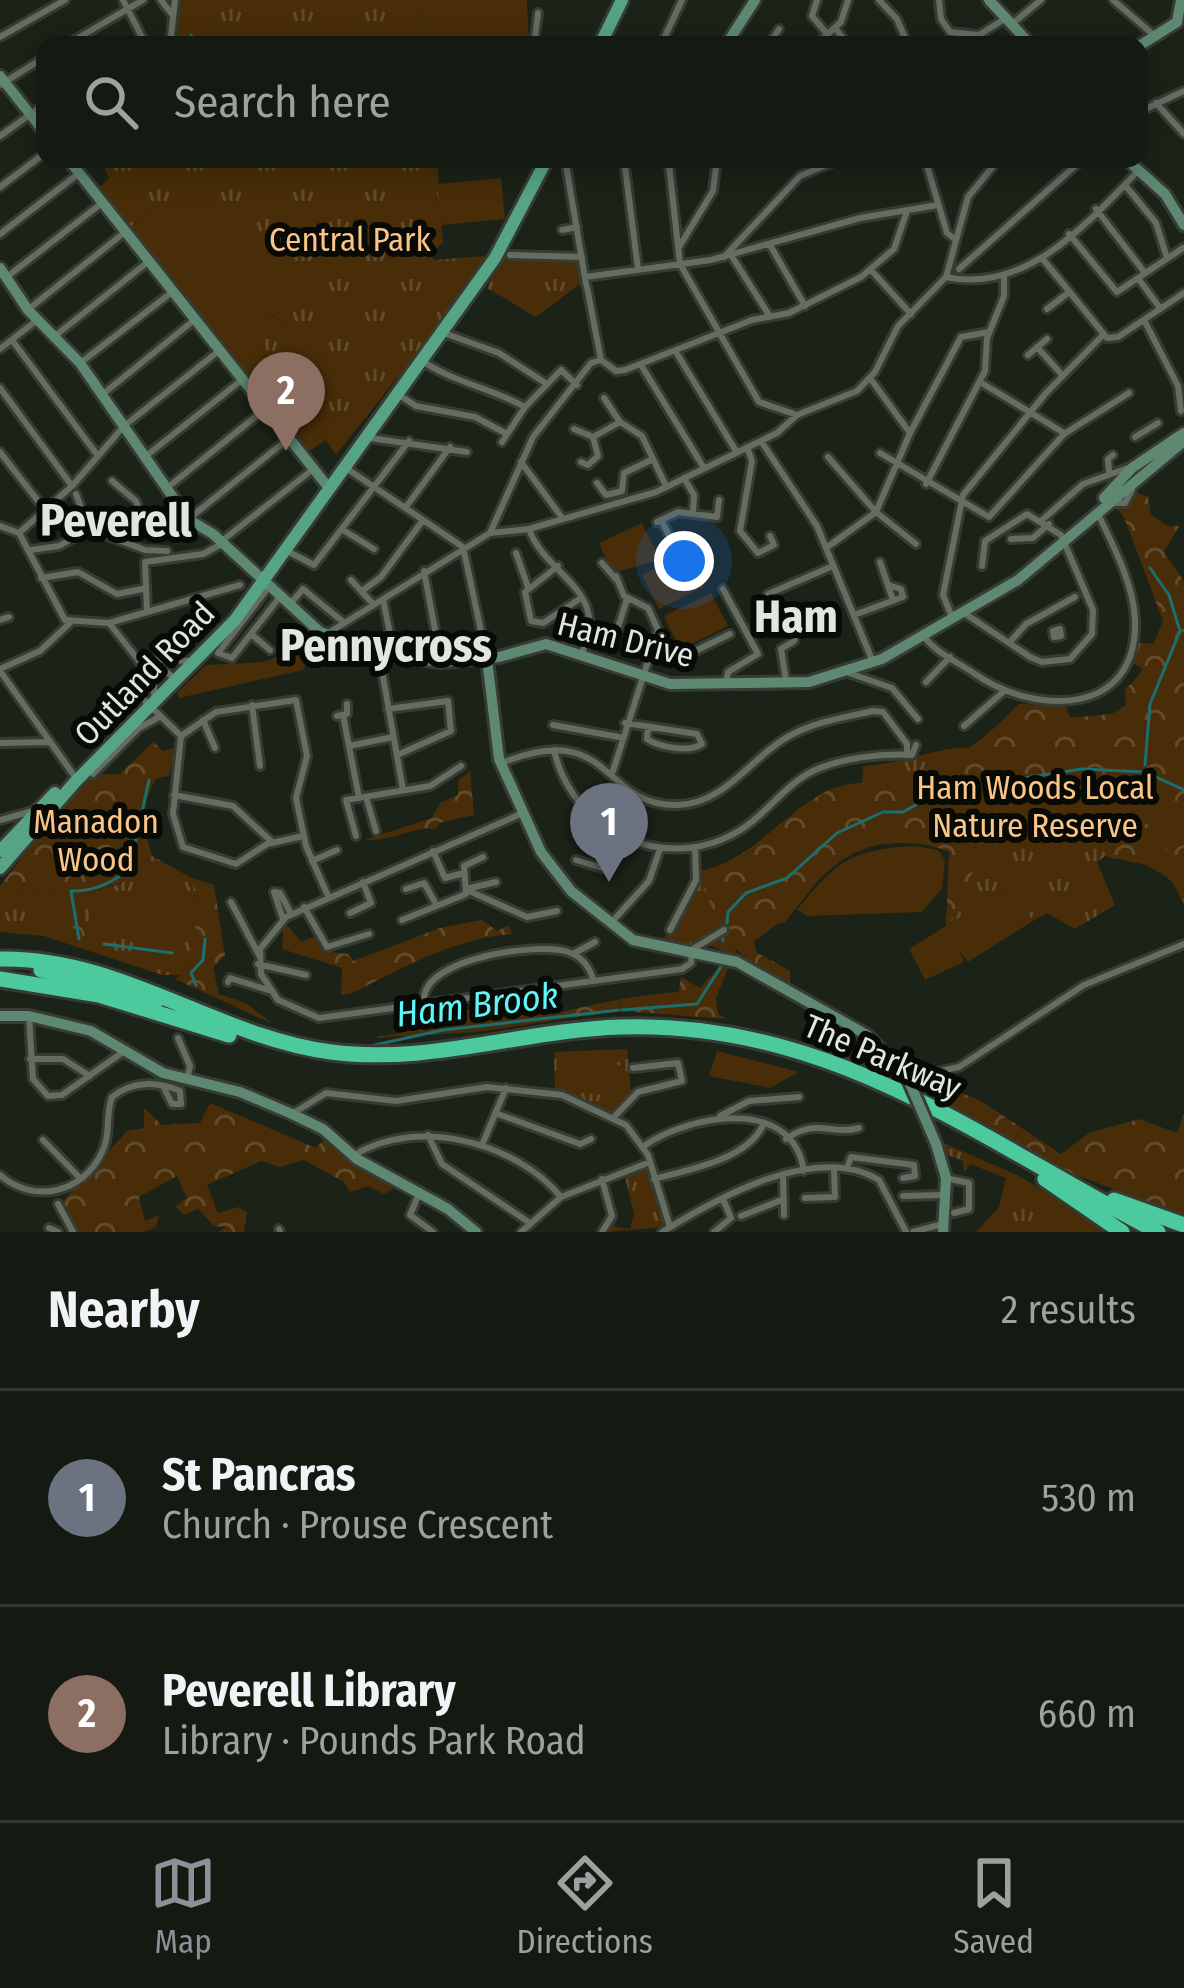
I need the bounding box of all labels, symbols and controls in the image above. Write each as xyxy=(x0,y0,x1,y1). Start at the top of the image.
search box xyxy=(36,36,1148,168)
icon: search xyxy=(78,69,144,135)
text: Search here xyxy=(174,75,391,129)
park label: Central Park xyxy=(269,220,432,260)
pin: 2 xyxy=(247,352,325,451)
district label: Peverell xyxy=(40,494,193,548)
your location xyxy=(654,531,714,591)
district label: Ham xyxy=(754,590,838,644)
street label: Outland Road xyxy=(66,593,223,754)
street label: Ham Drive xyxy=(553,604,698,676)
district label: Pennycross xyxy=(280,619,492,673)
park label: Ham Woods Local Nature Reserve xyxy=(916,768,1154,846)
pin: 1 xyxy=(570,783,648,882)
park label: Manadon Wood xyxy=(33,802,159,880)
water label: Ham Brook xyxy=(394,973,561,1037)
street label: The Parkway xyxy=(798,1006,968,1108)
text: Nearby xyxy=(48,1279,200,1341)
text: 2 results xyxy=(1001,1287,1136,1333)
text: St Pancras xyxy=(162,1448,356,1502)
text: 1 xyxy=(79,1475,95,1521)
text: 530 m xyxy=(1041,1475,1136,1521)
text: Church · Prouse Crescent xyxy=(162,1502,553,1548)
text: Peverell Library xyxy=(162,1664,456,1718)
text: 2 xyxy=(78,1691,96,1737)
text: 660 m xyxy=(1038,1691,1136,1737)
text: Library · Pounds Park Road xyxy=(162,1718,586,1764)
tab: Map xyxy=(150,1850,216,1962)
tab: Directions xyxy=(516,1850,653,1962)
tab: Saved xyxy=(953,1850,1034,1962)

